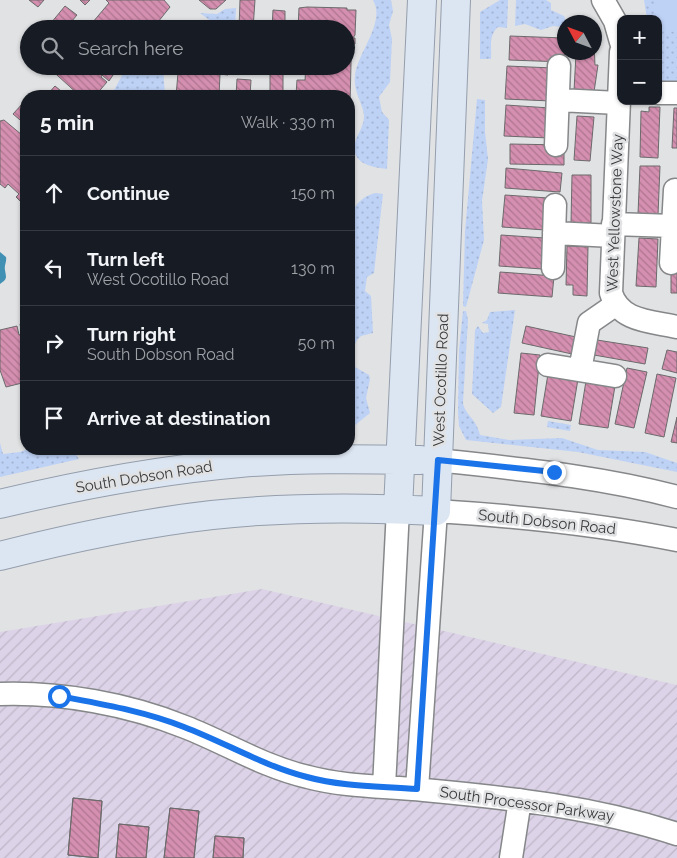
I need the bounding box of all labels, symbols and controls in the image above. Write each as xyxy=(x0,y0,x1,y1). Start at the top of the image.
north arrow xyxy=(557,15,602,60)
map controls xyxy=(617,15,662,105)
button: + xyxy=(617,15,662,60)
search box xyxy=(20,20,355,75)
icon: search xyxy=(38,34,66,62)
text: Search here xyxy=(78,37,184,59)
button: − xyxy=(617,60,662,105)
text: 5 min xyxy=(40,110,94,135)
text: Walk · 330 m xyxy=(241,113,335,132)
street label: West Yellowstone Way xyxy=(603,134,627,292)
icon: ahead xyxy=(40,179,68,207)
text: Continue xyxy=(87,182,170,204)
text: 150 m xyxy=(291,184,335,203)
text: Turn left xyxy=(87,248,164,270)
icon: left xyxy=(40,254,68,282)
text: 130 m xyxy=(291,259,335,278)
text: West Ocotillo Road xyxy=(87,270,229,289)
street label: West Ocotillo Road xyxy=(430,313,452,447)
text: Turn right xyxy=(87,323,176,345)
icon: right xyxy=(40,329,68,357)
text: 50 m xyxy=(298,334,335,353)
text: South Dobson Road xyxy=(87,345,234,364)
icon: arrive xyxy=(40,404,68,432)
text: Arrive at destination xyxy=(87,407,271,429)
street label: South Dobson Road xyxy=(74,457,214,497)
route end xyxy=(543,461,566,484)
street label: South Dobson Road xyxy=(477,506,617,538)
route start xyxy=(48,685,71,708)
street label: South Processor Parkway xyxy=(439,783,615,825)

